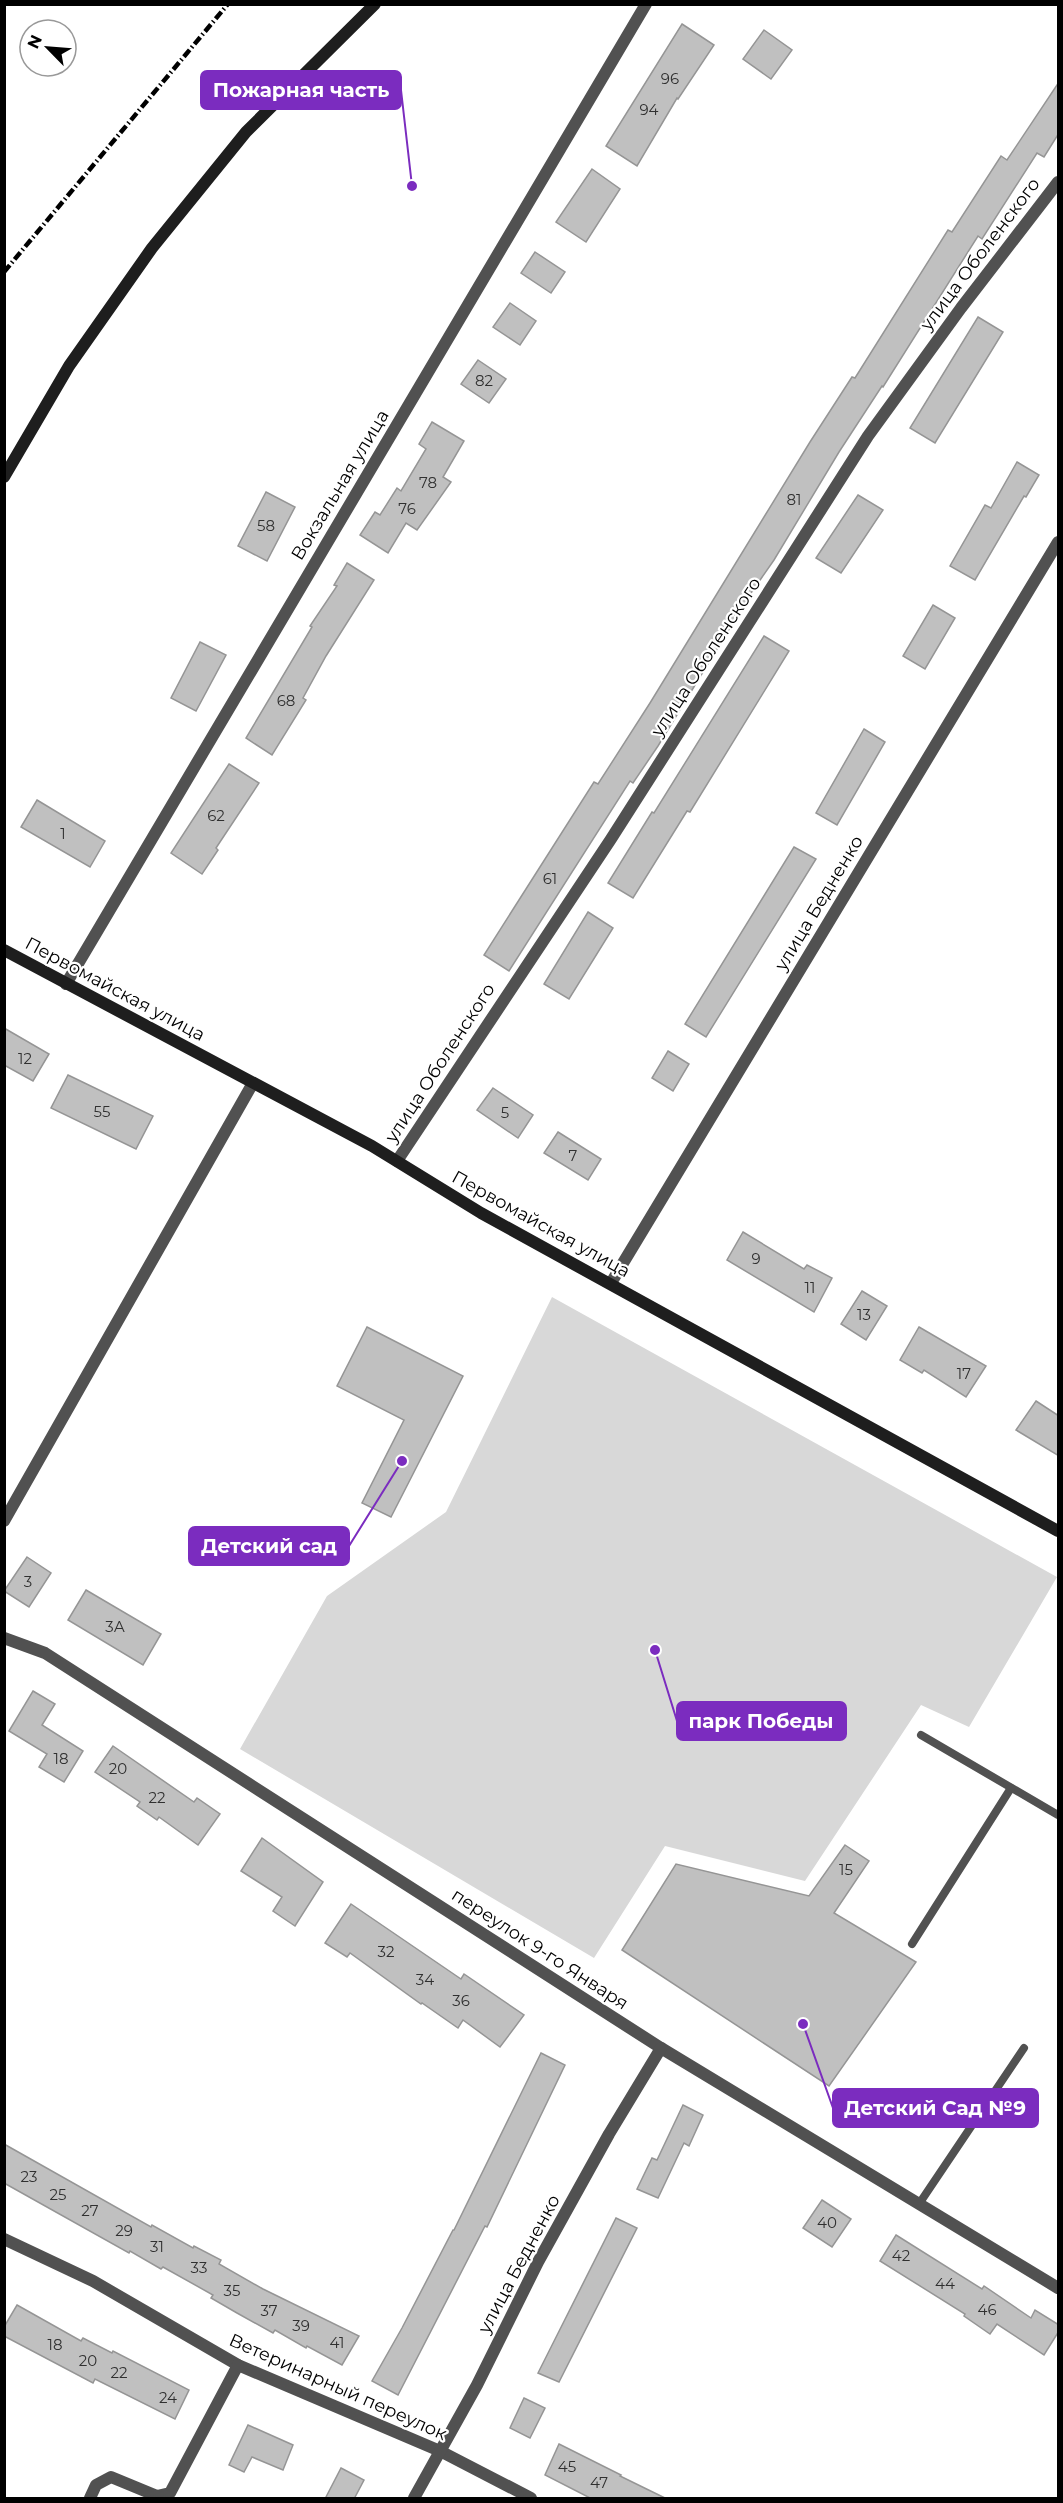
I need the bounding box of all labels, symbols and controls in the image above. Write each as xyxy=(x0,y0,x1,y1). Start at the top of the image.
north arrow xyxy=(18,18,78,78)
text: N xyxy=(24,32,46,52)
house number: 96 xyxy=(661,69,679,88)
callout: Пожарная часть xyxy=(201,71,401,109)
text: Пожарная часть xyxy=(213,78,389,102)
house number: 94 xyxy=(639,100,659,119)
street label: улица Оболенского xyxy=(915,173,1045,335)
house number: 82 xyxy=(475,371,493,390)
street label: Вокзальная улица xyxy=(286,406,394,564)
house number: 78 xyxy=(419,473,437,492)
house number: 81 xyxy=(787,490,802,509)
house number: 76 xyxy=(398,499,416,518)
house number: 58 xyxy=(257,516,275,535)
street label: улица Оболенского xyxy=(646,573,766,742)
house number: 68 xyxy=(277,691,295,710)
house number: 62 xyxy=(207,806,225,825)
house number: 1 xyxy=(60,824,66,843)
street label: улица Бедненко xyxy=(769,831,868,975)
house number: 61 xyxy=(543,869,557,888)
street label: Первомайская улица xyxy=(21,932,209,1046)
street label: улица Оболенского xyxy=(380,979,500,1148)
house number: 12 xyxy=(18,1049,32,1068)
house number: 55 xyxy=(94,1102,110,1121)
house number: 5 xyxy=(501,1103,509,1122)
house number: 7 xyxy=(569,1146,578,1165)
street label: Первомайская улица xyxy=(448,1166,634,1282)
house number: 9 xyxy=(751,1249,761,1268)
house number: 11 xyxy=(805,1278,815,1297)
house number: 13 xyxy=(857,1305,871,1324)
house number: 17 xyxy=(957,1364,971,1383)
callout: Детский сад xyxy=(189,1527,349,1565)
text: Детский сад xyxy=(201,1534,337,1558)
house number: 3 xyxy=(24,1572,32,1591)
house number: 3А xyxy=(105,1617,125,1636)
callout: парк Победы xyxy=(677,1702,846,1740)
text: парк Победы xyxy=(689,1709,833,1733)
house number: 18 xyxy=(54,1749,69,1768)
house number: 20 xyxy=(109,1759,127,1778)
house number: 22 xyxy=(148,1788,166,1807)
house number: 15 xyxy=(839,1860,853,1879)
street label: переулок 9-го Января xyxy=(448,1884,632,2014)
house number: 32 xyxy=(378,1942,394,1961)
house number: 34 xyxy=(416,1970,434,1989)
house number: 36 xyxy=(452,1991,470,2010)
callout: Детский Сад №9 xyxy=(833,2089,1038,2127)
text: Детский Сад №9 xyxy=(844,2096,1026,2120)
house number: 23 xyxy=(21,2167,37,2186)
house number: 25 xyxy=(49,2185,67,2204)
street label: улица Бедненко xyxy=(473,2191,565,2338)
house number: 27 xyxy=(81,2201,99,2220)
house number: 40 xyxy=(817,2213,837,2232)
house number: 29 xyxy=(115,2221,133,2240)
house number: 31 xyxy=(150,2237,164,2256)
house number: 42 xyxy=(892,2246,910,2265)
house number: 33 xyxy=(191,2258,207,2277)
house number: 44 xyxy=(935,2274,955,2293)
house number: 35 xyxy=(224,2281,240,2300)
house number: 46 xyxy=(977,2300,997,2319)
house number: 37 xyxy=(260,2301,278,2320)
house number: 39 xyxy=(292,2316,310,2335)
street label: Ветеринарный переулок xyxy=(226,2329,451,2445)
house number: 41 xyxy=(330,2333,344,2352)
house number: 18 xyxy=(48,2335,63,2354)
house number: 20 xyxy=(79,2351,97,2370)
house number: 22 xyxy=(110,2363,128,2382)
house number: 24 xyxy=(159,2388,177,2407)
house number: 45 xyxy=(558,2457,576,2476)
house number: 47 xyxy=(590,2473,608,2492)

